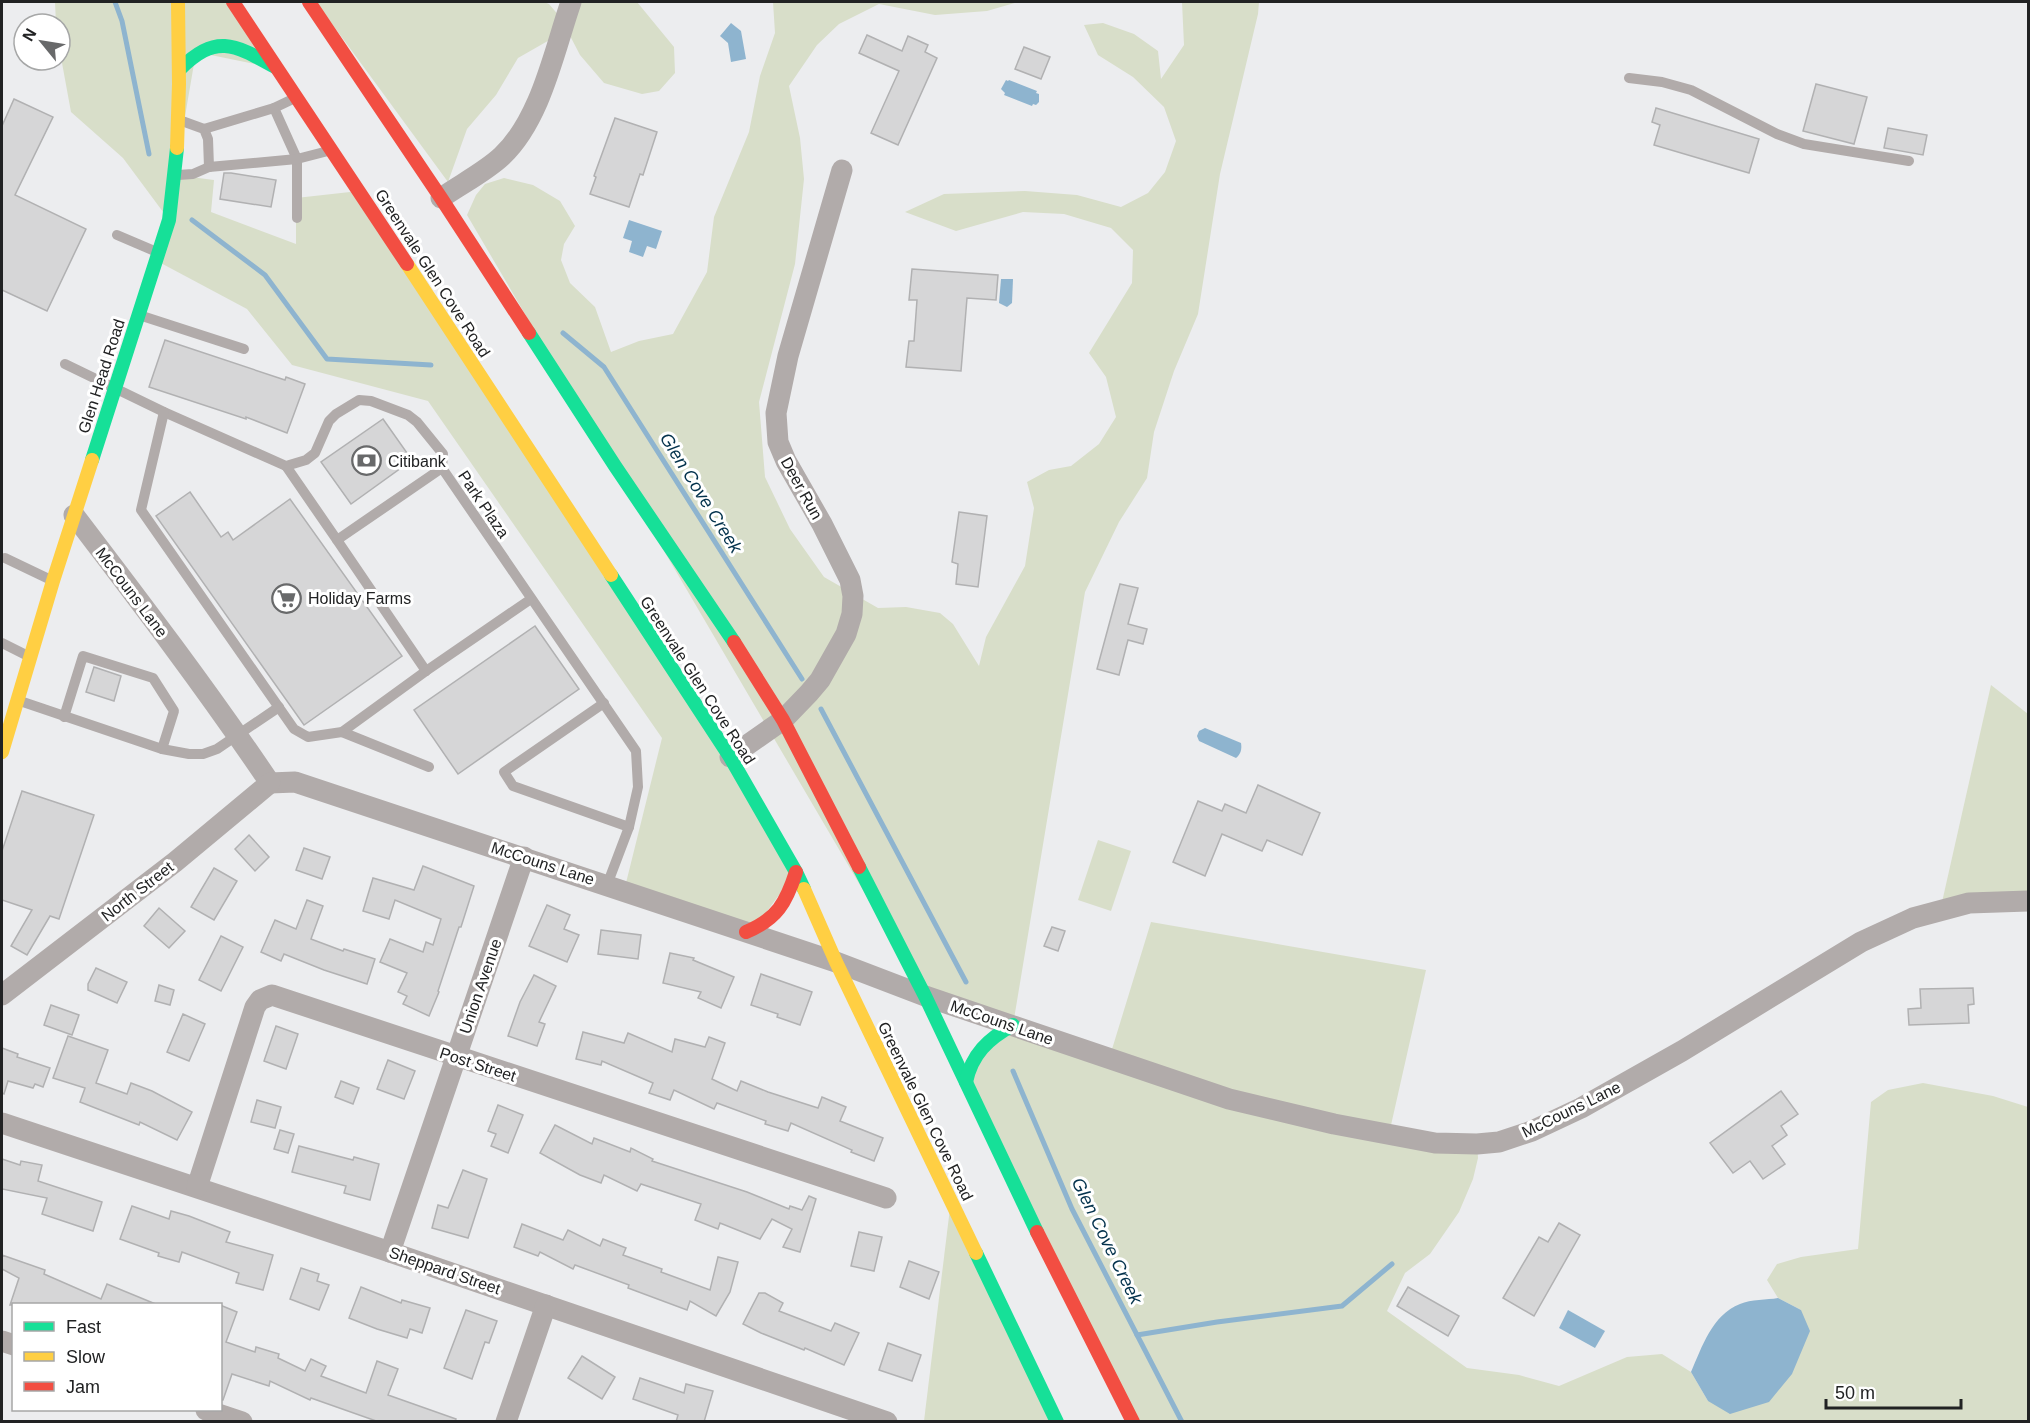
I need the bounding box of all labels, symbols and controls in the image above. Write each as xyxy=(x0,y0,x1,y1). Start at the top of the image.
north arrow xyxy=(12,12,72,72)
text: N xyxy=(19,25,40,44)
street label: Greenvale Glen Cove Road xyxy=(372,186,493,360)
street label: Glen Head Road xyxy=(75,317,128,435)
water label: Glen Cove Creek xyxy=(656,429,747,558)
bank icon: Citibank xyxy=(351,445,383,477)
place label: Citibank xyxy=(388,453,447,470)
street label: Deer Run xyxy=(778,454,826,522)
street label: Park Plaza xyxy=(455,467,512,541)
street label: McCouns Lane xyxy=(92,544,171,640)
supermarket icon: Holiday Farms xyxy=(271,582,303,614)
place label: Holiday Farms xyxy=(308,590,411,607)
street label: Greenvale Glen Cove Road xyxy=(637,593,758,767)
street label: McCouns Lane xyxy=(489,839,597,888)
street label: North Street xyxy=(98,858,177,925)
street label: Union Avenue xyxy=(456,936,505,1036)
street label: McCouns Lane xyxy=(948,997,1056,1048)
street label: Greenvale Glen Cove Road xyxy=(875,1019,976,1203)
street label: Post Street xyxy=(438,1044,519,1085)
street label: McCouns Lane xyxy=(1519,1078,1623,1141)
water label: Glen Cove Creek xyxy=(1068,1175,1147,1308)
street label: Sheppard Street xyxy=(387,1243,503,1298)
legend xyxy=(12,1303,222,1411)
text: Fast xyxy=(66,1317,101,1337)
text: Slow xyxy=(66,1347,106,1367)
scale bar xyxy=(1826,1372,1961,1410)
text: Jam xyxy=(66,1377,100,1397)
text: 50 m xyxy=(1835,1383,1875,1403)

